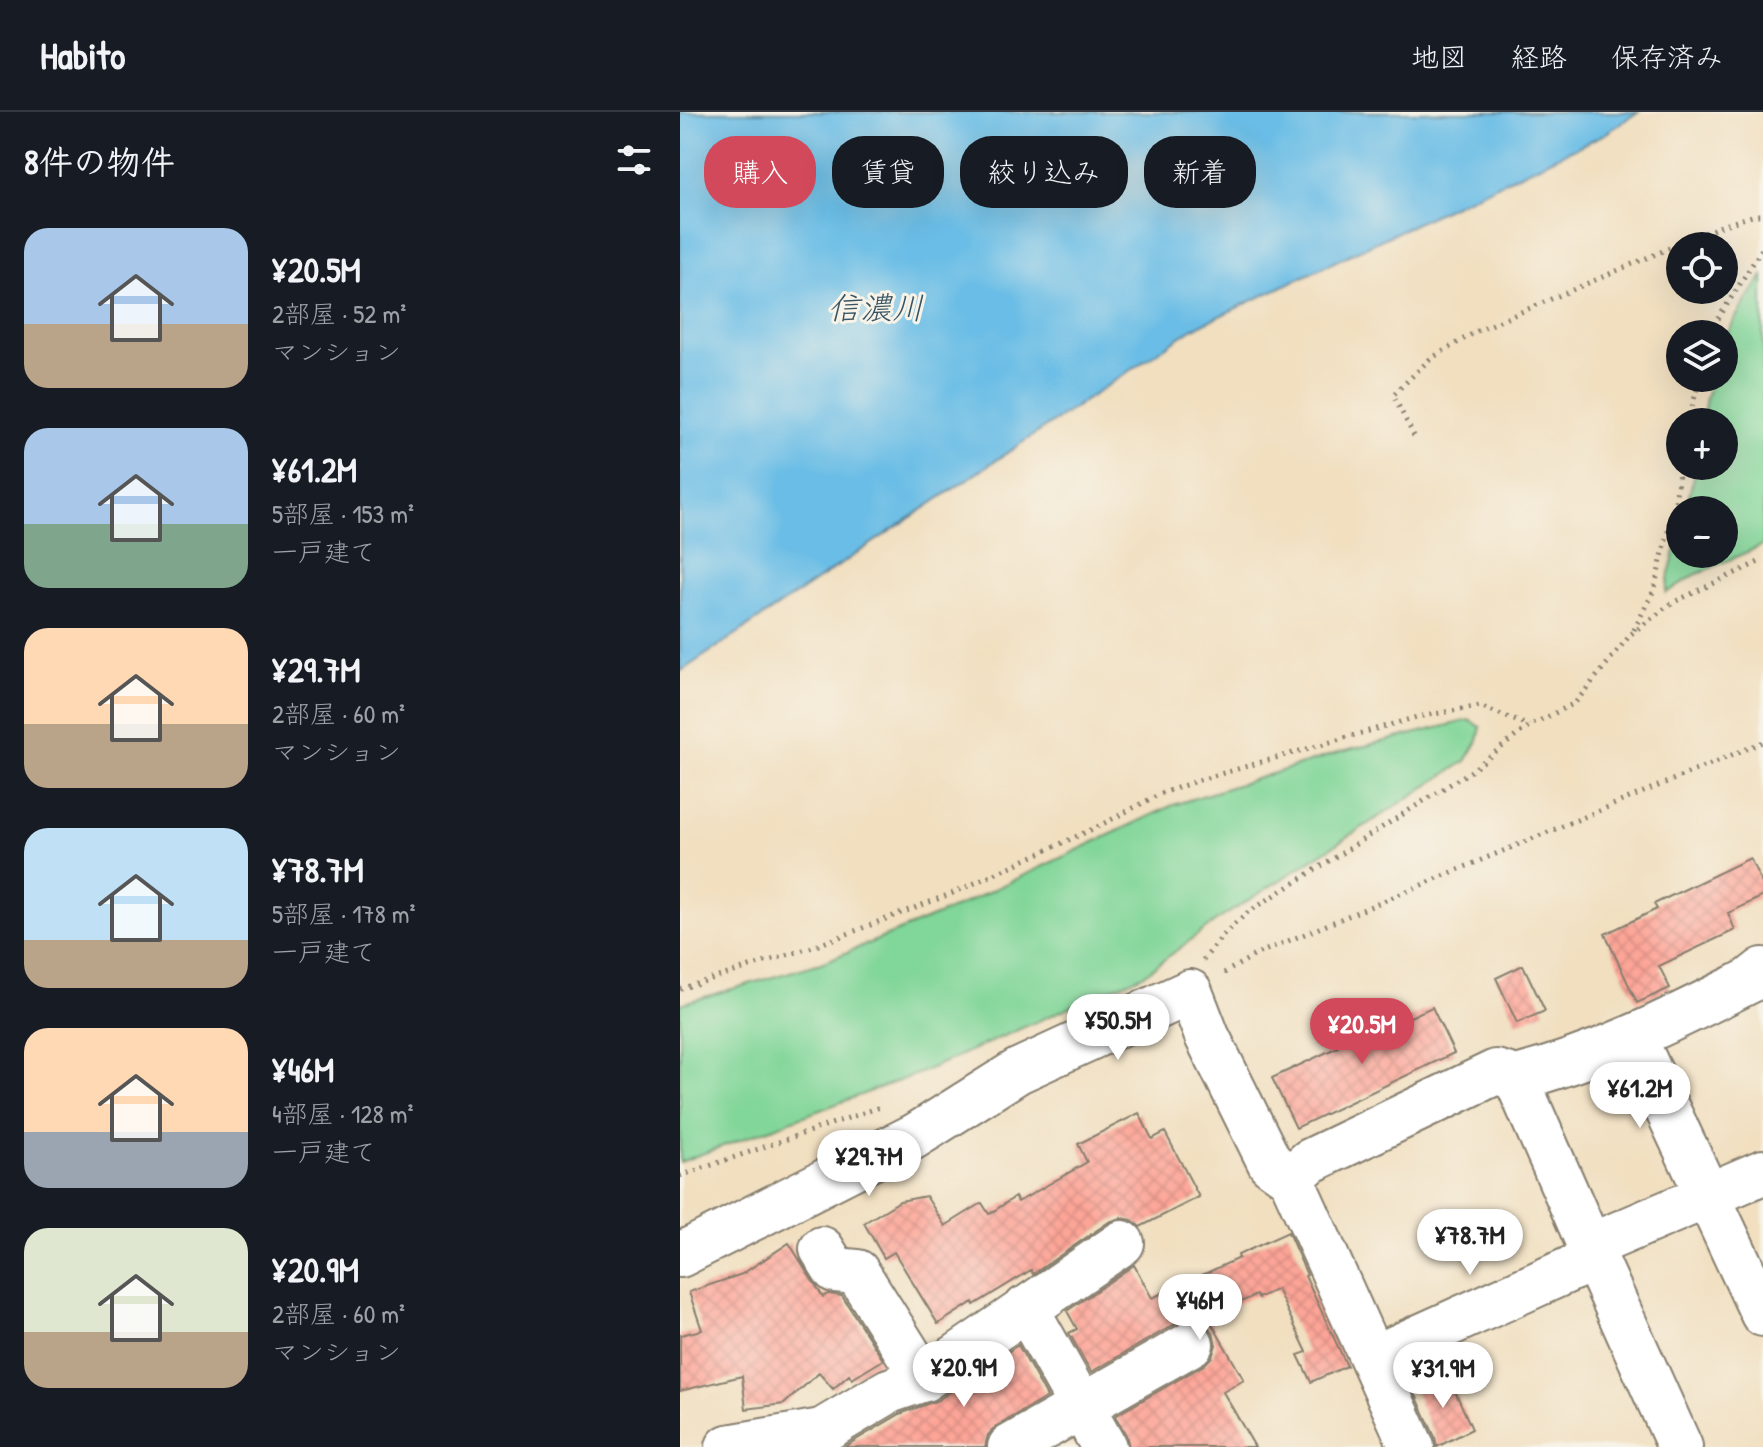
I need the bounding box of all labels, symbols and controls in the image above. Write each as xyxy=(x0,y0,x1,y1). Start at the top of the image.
text: Habito xyxy=(40,29,125,81)
text: 地図 xyxy=(1411,38,1467,76)
text: 経路 xyxy=(1511,38,1567,76)
text: 保存済み xyxy=(1611,38,1723,76)
chip: 購入 xyxy=(704,136,816,208)
chip: 賃貸 xyxy=(832,136,944,208)
chip: 絞り込み xyxy=(960,136,1128,208)
chip: 新着 xyxy=(1144,136,1256,208)
icon: filters xyxy=(612,138,656,182)
text: 8件の物件 xyxy=(24,139,175,185)
map controls xyxy=(1666,232,1738,568)
button: locate xyxy=(1666,232,1738,304)
text: ¥20.5M xyxy=(272,247,361,293)
icon: home xyxy=(88,260,184,356)
water label: 信濃川 xyxy=(828,286,924,329)
text: 2部屋 · 52 m² xyxy=(272,296,406,331)
button: layers xyxy=(1666,320,1738,392)
text: マンション xyxy=(272,334,401,369)
button: + xyxy=(1666,408,1738,480)
text: ¥61.2M xyxy=(272,447,357,493)
icon: home xyxy=(88,460,184,556)
text: 5部屋 · 153 m² xyxy=(272,496,414,531)
button: − xyxy=(1666,496,1738,568)
text: 一戸建て xyxy=(272,534,376,569)
text: ¥29.7M xyxy=(272,647,361,693)
icon: home xyxy=(88,660,184,756)
text: 2部屋 · 60 m² xyxy=(272,696,405,731)
text: マンション xyxy=(272,734,401,769)
text: ¥78.7M xyxy=(272,847,364,893)
icon: home xyxy=(88,860,184,956)
text: 5部屋 · 178 m² xyxy=(272,896,415,931)
text: 一戸建て xyxy=(272,934,376,969)
pin: ¥50.5M xyxy=(1053,994,1183,1062)
pin: ¥20.5M xyxy=(1297,998,1427,1066)
text: ¥50.5M xyxy=(1085,1002,1151,1037)
text: ¥20.5M xyxy=(1328,1006,1396,1041)
text: ¥46M xyxy=(272,1047,334,1093)
icon: home xyxy=(88,1060,184,1156)
pin: ¥61.2M xyxy=(1575,1062,1705,1130)
text: ¥61.2M xyxy=(1607,1070,1673,1105)
text: 4部屋 · 128 m² xyxy=(272,1096,413,1131)
pin: ¥29.7M xyxy=(804,1130,934,1198)
text: 一戸建て xyxy=(272,1134,376,1169)
text: ¥29.7M xyxy=(835,1138,903,1173)
pin: ¥78.7M xyxy=(1405,1209,1535,1277)
text: ¥78.7M xyxy=(1435,1217,1505,1252)
text: ¥20.9M xyxy=(272,1247,359,1293)
icon: home xyxy=(88,1260,184,1356)
pin: ¥46M xyxy=(1153,1274,1247,1342)
text: ¥46M xyxy=(1176,1282,1224,1317)
text: 2部屋 · 60 m² xyxy=(272,1296,405,1331)
text: マンション xyxy=(272,1334,401,1369)
pin: ¥20.9M xyxy=(899,1341,1029,1409)
pin: ¥31.9M xyxy=(1378,1342,1508,1410)
text: ¥20.9M xyxy=(931,1349,997,1384)
text: ¥31.9M xyxy=(1411,1350,1475,1385)

